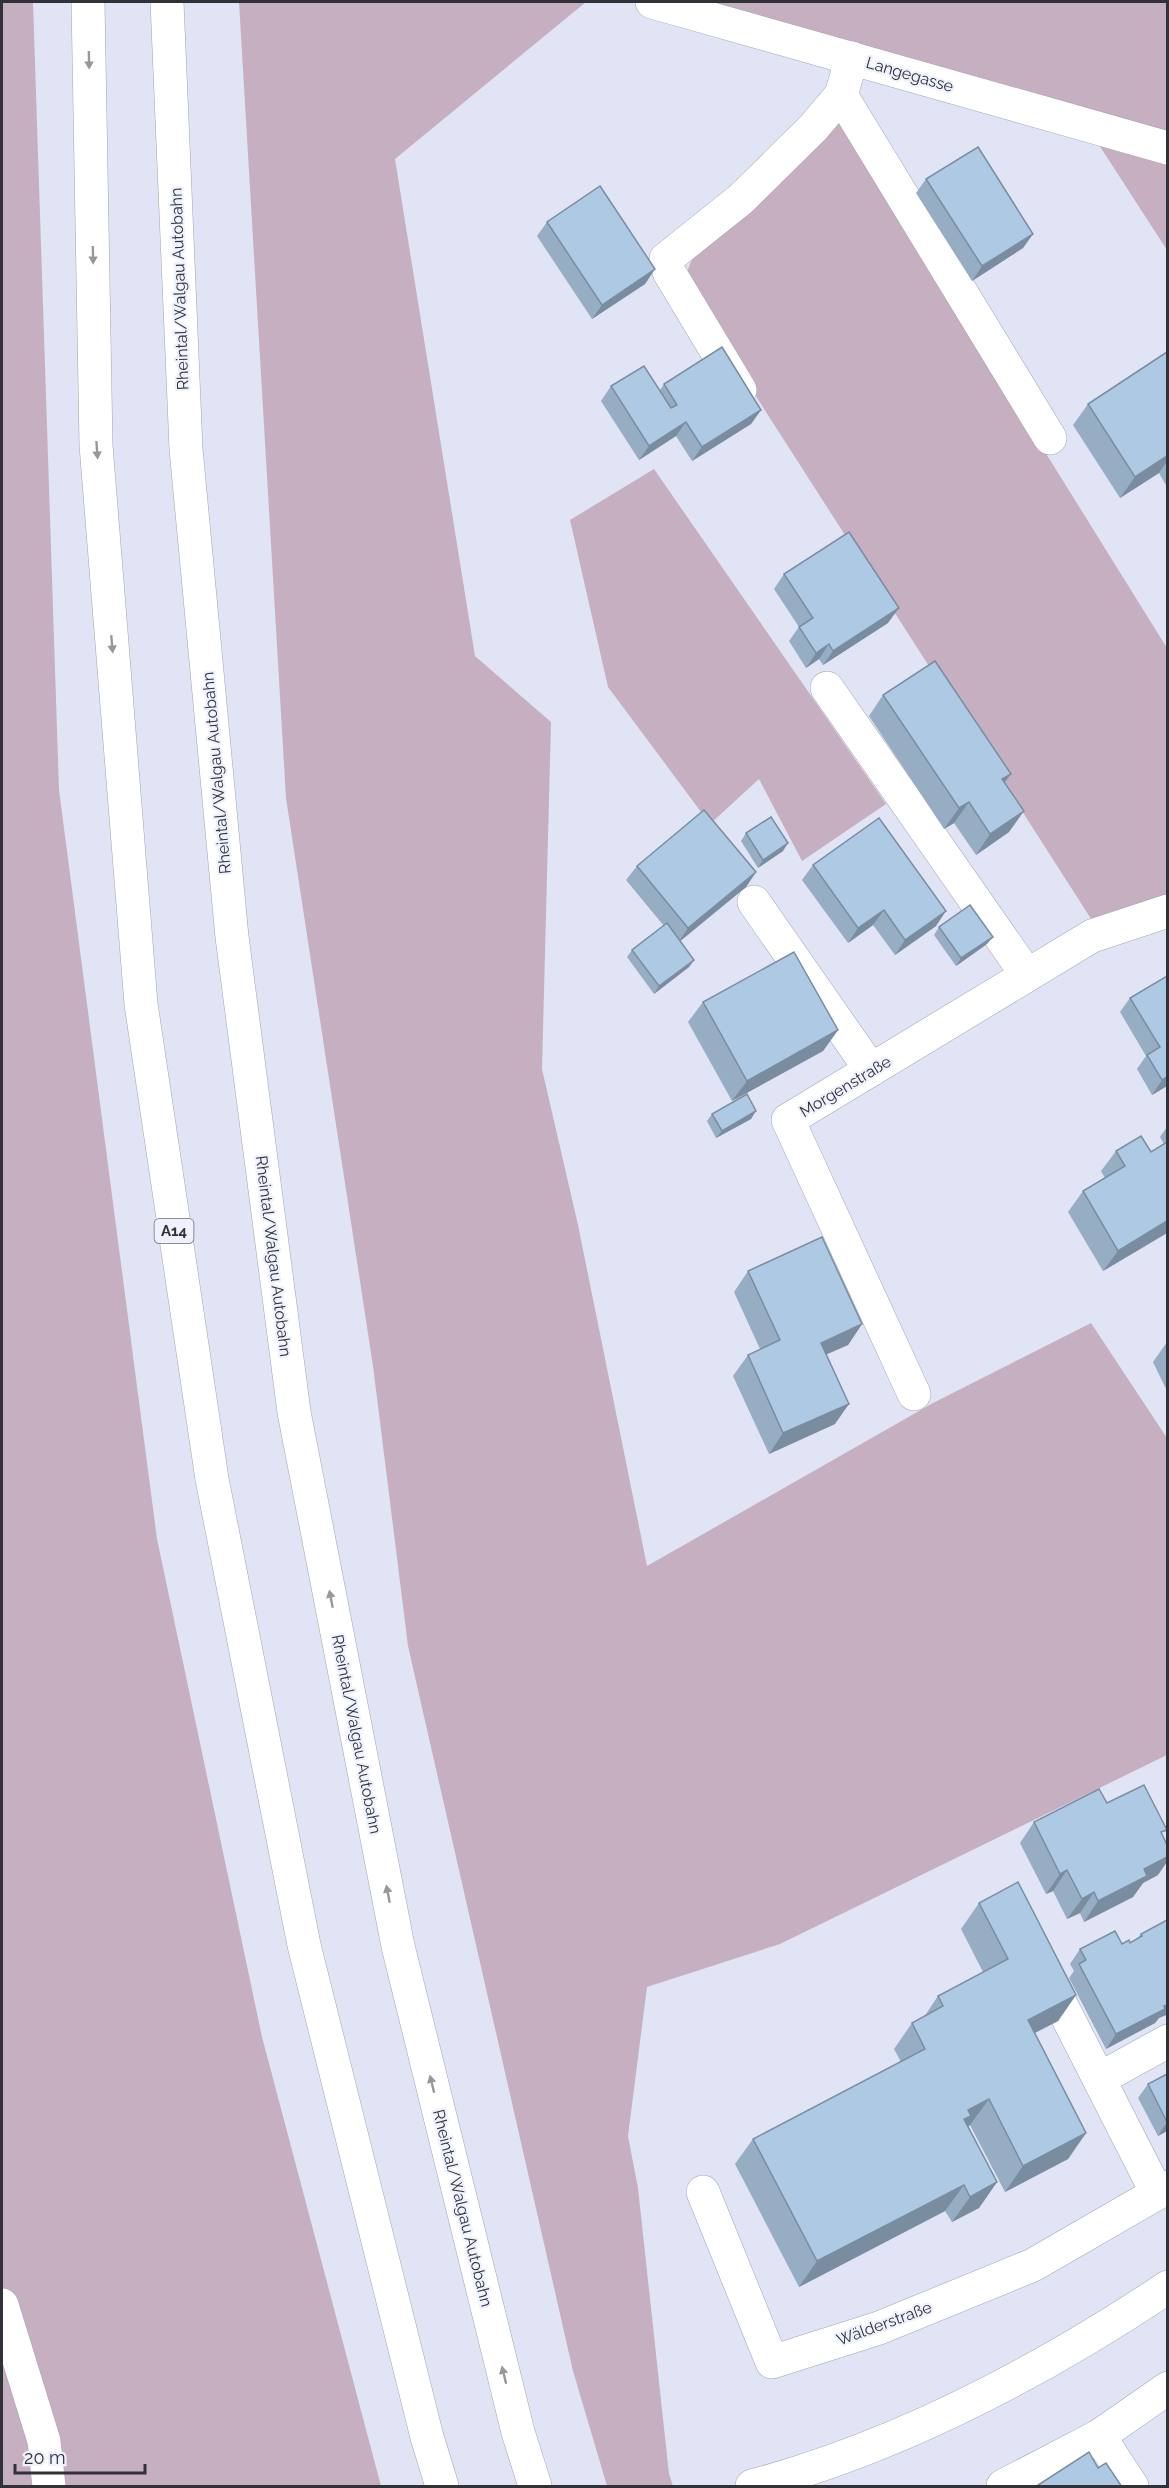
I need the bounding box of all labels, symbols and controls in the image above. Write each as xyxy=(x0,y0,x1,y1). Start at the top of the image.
one-way arrow xyxy=(84,50,94,69)
street label: Langegasse xyxy=(864,53,956,96)
street label: Rheintal/Walgau Autobahn xyxy=(166,187,193,391)
one-way arrow xyxy=(88,245,97,264)
one-way arrow xyxy=(92,440,101,459)
one-way arrow xyxy=(107,635,117,654)
street label: Rheintal/Walgau Autobahn xyxy=(198,671,235,875)
street label: Morgenstraße xyxy=(796,1052,894,1121)
street label: Rheintal/Walgau Autobahn xyxy=(252,1154,295,1358)
road number: A14 xyxy=(154,1219,194,1243)
one-way arrow xyxy=(326,1590,335,1609)
street label: Rheintal/Walgau Autobahn xyxy=(328,1633,385,1835)
one-way arrow xyxy=(383,1884,392,1903)
one-way arrow xyxy=(427,2075,437,2093)
street label: Rheintal/Walgau Autobahn xyxy=(429,2107,496,2309)
street label: Wälderstraße xyxy=(834,2298,934,2349)
one-way arrow xyxy=(499,2366,509,2384)
scale bar xyxy=(15,2437,146,2475)
text: 20 m xyxy=(24,2447,66,2468)

